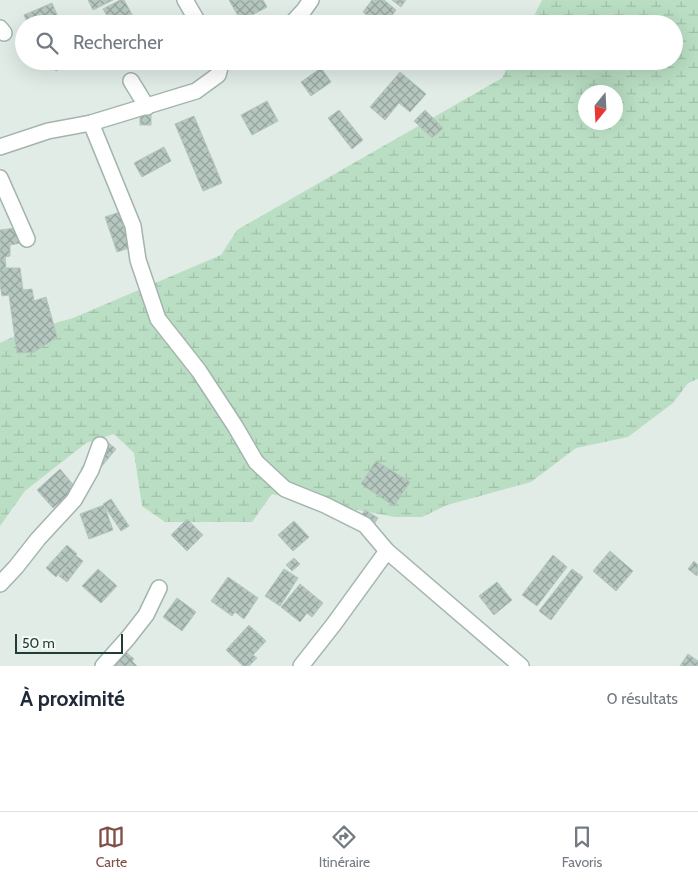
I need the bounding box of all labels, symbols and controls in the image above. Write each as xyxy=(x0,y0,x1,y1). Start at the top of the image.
search box xyxy=(15,15,683,70)
icon: search xyxy=(33,29,61,57)
text: Rechercher xyxy=(73,31,163,54)
north arrow xyxy=(578,85,623,130)
scale bar xyxy=(15,631,122,654)
text: 50 m xyxy=(22,634,55,652)
text: À proximité xyxy=(20,686,125,711)
text: 0 résultats xyxy=(607,689,678,708)
tab: Carte xyxy=(96,823,127,871)
tab: Itinéraire xyxy=(319,823,370,871)
tab: Favoris xyxy=(562,823,602,871)

